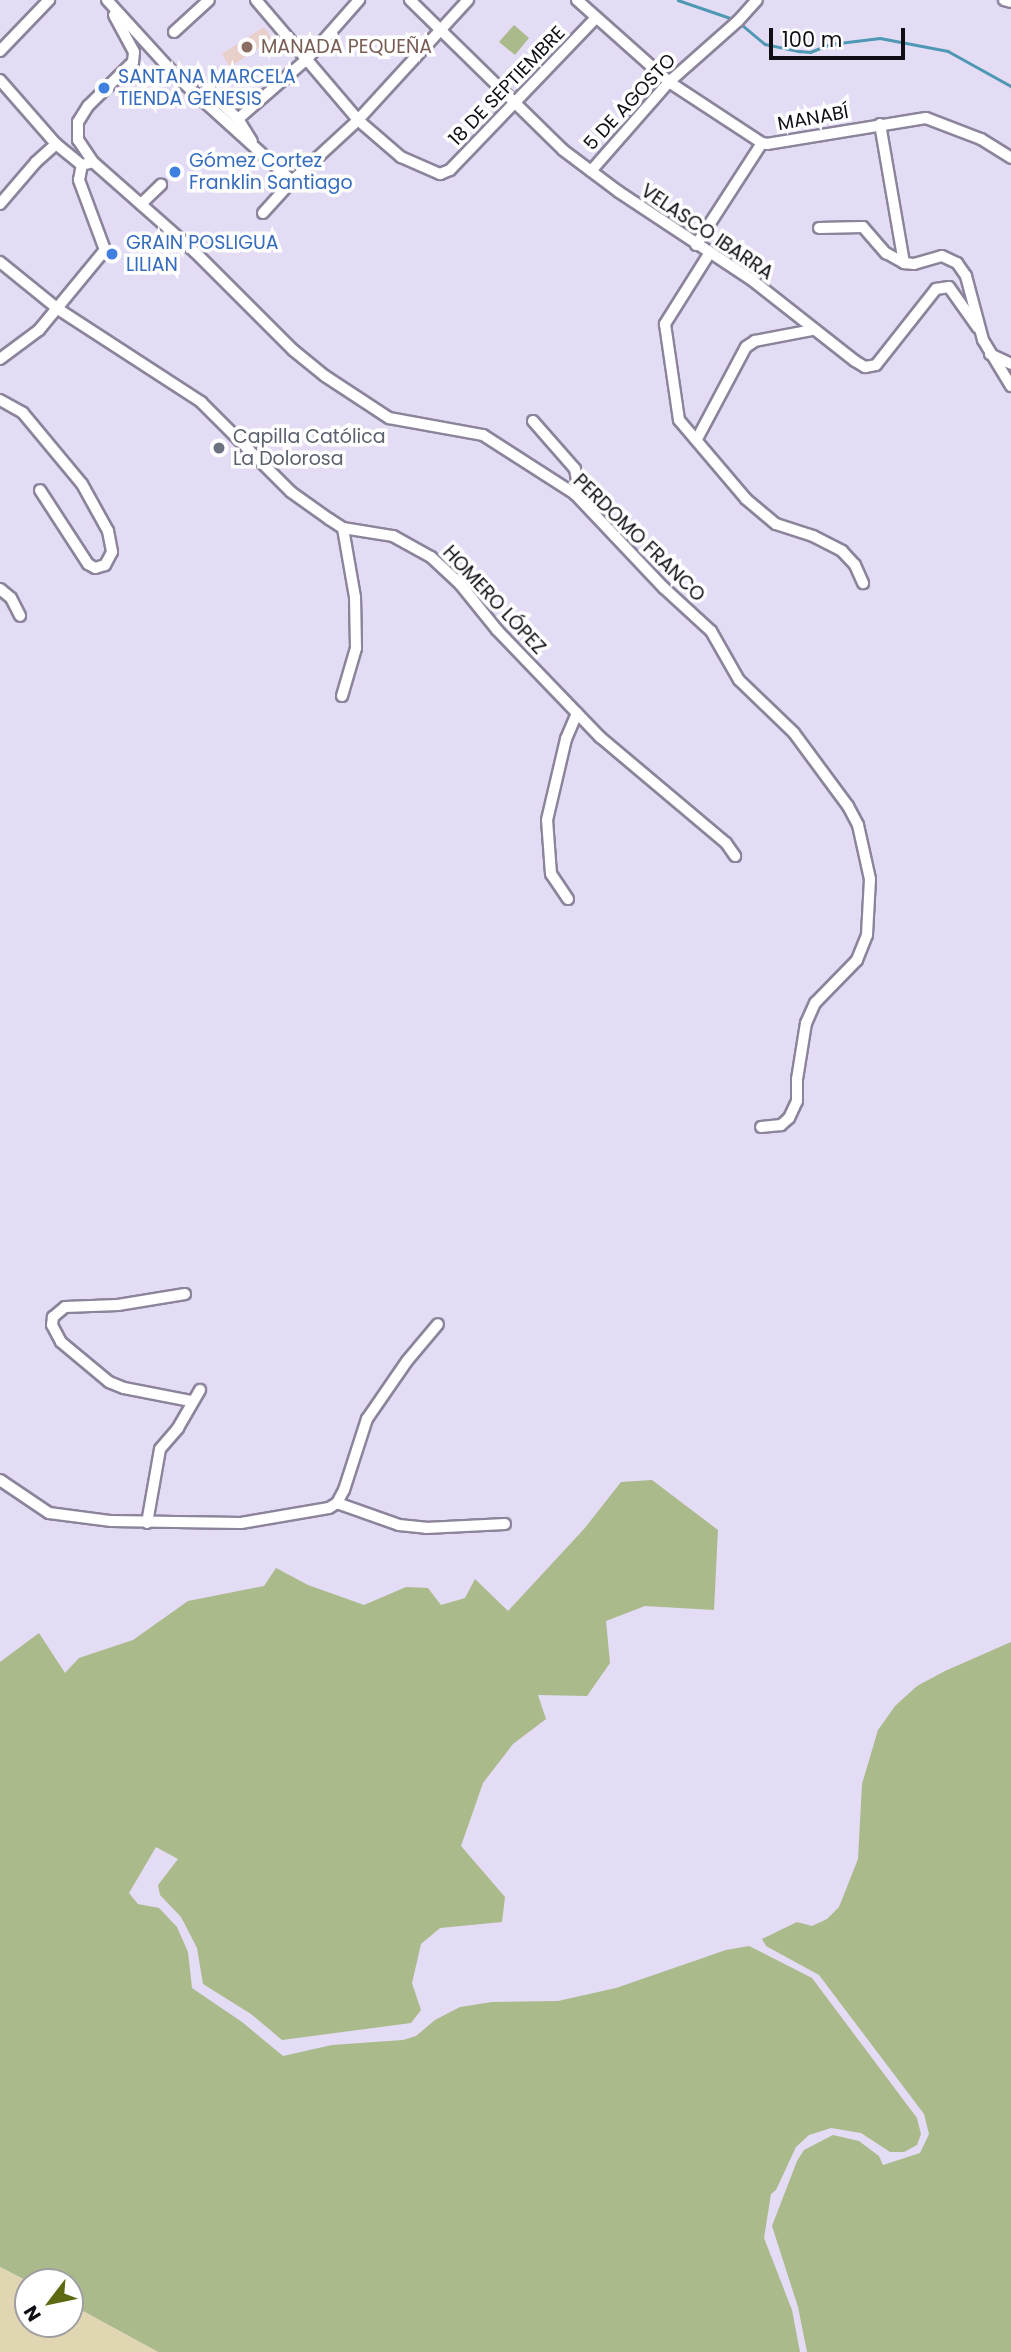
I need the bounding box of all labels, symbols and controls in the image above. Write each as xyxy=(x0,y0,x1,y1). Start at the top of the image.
scale bar xyxy=(773,14,909,58)
street label: 18 DE SEPTIEMBRE xyxy=(444,22,570,150)
text: 100 m xyxy=(782,25,842,54)
place label: MANADA PEQUEÑA xyxy=(261,36,432,58)
marker: MANADA PEQUEÑA xyxy=(239,39,255,55)
street label: 5 DE AGOSTO xyxy=(579,49,681,155)
place label: SANTANA MARCELA TIENDA GENESIS xyxy=(118,66,296,110)
marker: SANTANA MARCELA TIENDA GENESIS xyxy=(96,80,112,96)
street label: MANABÍ xyxy=(776,101,850,135)
place label: Gómez Cortez Franklin Santiago xyxy=(189,150,353,194)
marker: Gómez Cortez Franklin Santiago xyxy=(167,164,183,180)
street label: VELASCO IBARRA xyxy=(637,179,777,285)
place label: GRAIN POSLIGUA LILIAN xyxy=(126,232,279,276)
marker: GRAIN POSLIGUA LILIAN xyxy=(104,246,120,262)
place label: Capilla Católica La Dolorosa xyxy=(233,426,386,470)
marker: Capilla Católica La Dolorosa xyxy=(211,440,227,456)
street label: PERDOMO FRANCO xyxy=(569,469,709,607)
street label: HOMERO LÓPEZ xyxy=(438,541,550,659)
north arrow xyxy=(14,2268,84,2338)
text: N xyxy=(17,2300,48,2327)

